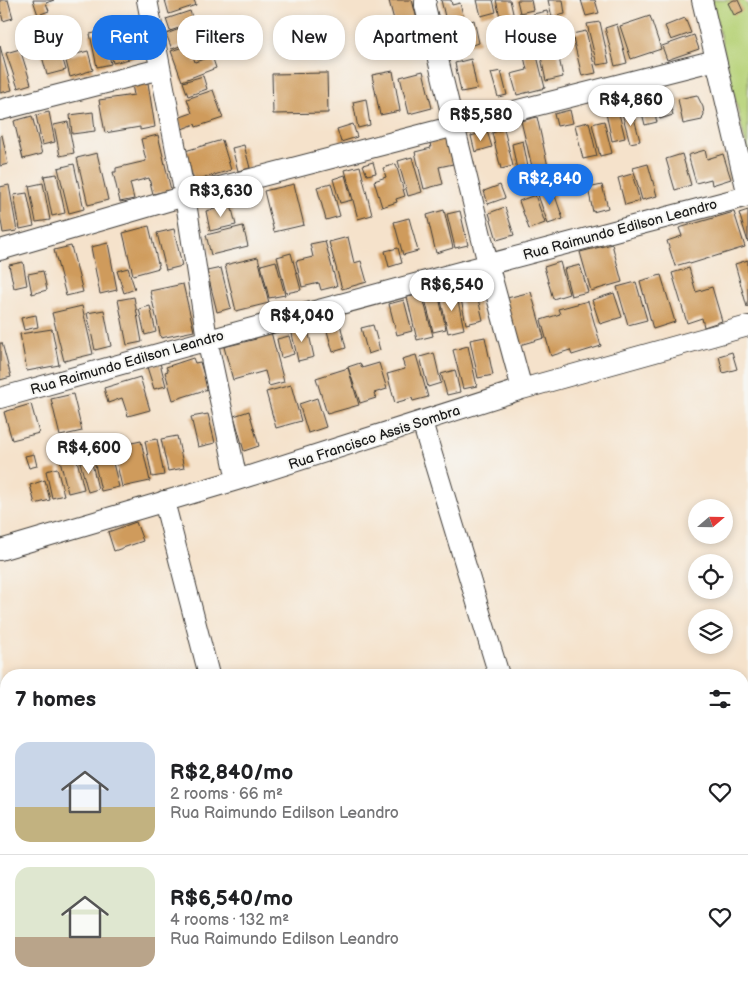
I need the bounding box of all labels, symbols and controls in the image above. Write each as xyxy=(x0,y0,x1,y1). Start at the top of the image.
chip: Buy xyxy=(15,15,82,60)
chip: Rent xyxy=(92,15,167,60)
chip: Filters xyxy=(177,15,263,60)
chip: New xyxy=(273,15,345,60)
chip: Apartment xyxy=(355,15,476,60)
chip: House xyxy=(486,15,575,60)
pin: R$4,860 xyxy=(585,84,677,127)
text: R$4,860 xyxy=(599,91,663,110)
pin: R$5,580 xyxy=(435,100,527,142)
text: R$5,580 xyxy=(449,106,513,125)
pin: R$2,840 xyxy=(504,164,596,206)
text: R$2,840 xyxy=(518,170,582,189)
pin: R$3,630 xyxy=(175,176,267,218)
text: R$3,630 xyxy=(189,182,253,201)
street label: Rua Raimundo Edilson Leandro xyxy=(521,195,719,264)
pin: R$6,540 xyxy=(406,270,498,312)
text: R$6,540 xyxy=(420,276,484,295)
pin: R$4,040 xyxy=(256,300,348,343)
text: R$4,040 xyxy=(270,307,334,326)
street label: Rua Raimundo Edilson Leandro xyxy=(29,327,226,398)
street label: Rua Francisco Assis Sombra xyxy=(286,402,462,473)
pin: R$4,600 xyxy=(43,432,135,475)
text: R$4,600 xyxy=(57,439,121,458)
north arrow xyxy=(688,499,732,544)
map controls xyxy=(688,499,733,654)
button: locate xyxy=(688,554,733,599)
button: layers xyxy=(688,609,733,654)
icon: filters xyxy=(706,685,734,713)
text: 7 homes xyxy=(15,687,96,712)
text: R$2,840/mo xyxy=(170,760,293,785)
icon: home xyxy=(55,762,115,822)
icon: heart xyxy=(706,778,734,806)
text: 2 rooms · 66 m² xyxy=(170,785,283,804)
text: Rua Raimundo Edilson Leandro xyxy=(170,804,399,823)
text: R$6,540/mo xyxy=(170,886,293,911)
icon: home xyxy=(55,887,115,947)
icon: heart xyxy=(706,903,734,931)
text: 4 rooms · 132 m² xyxy=(170,911,289,930)
text: Rua Raimundo Edilson Leandro xyxy=(170,930,399,949)

